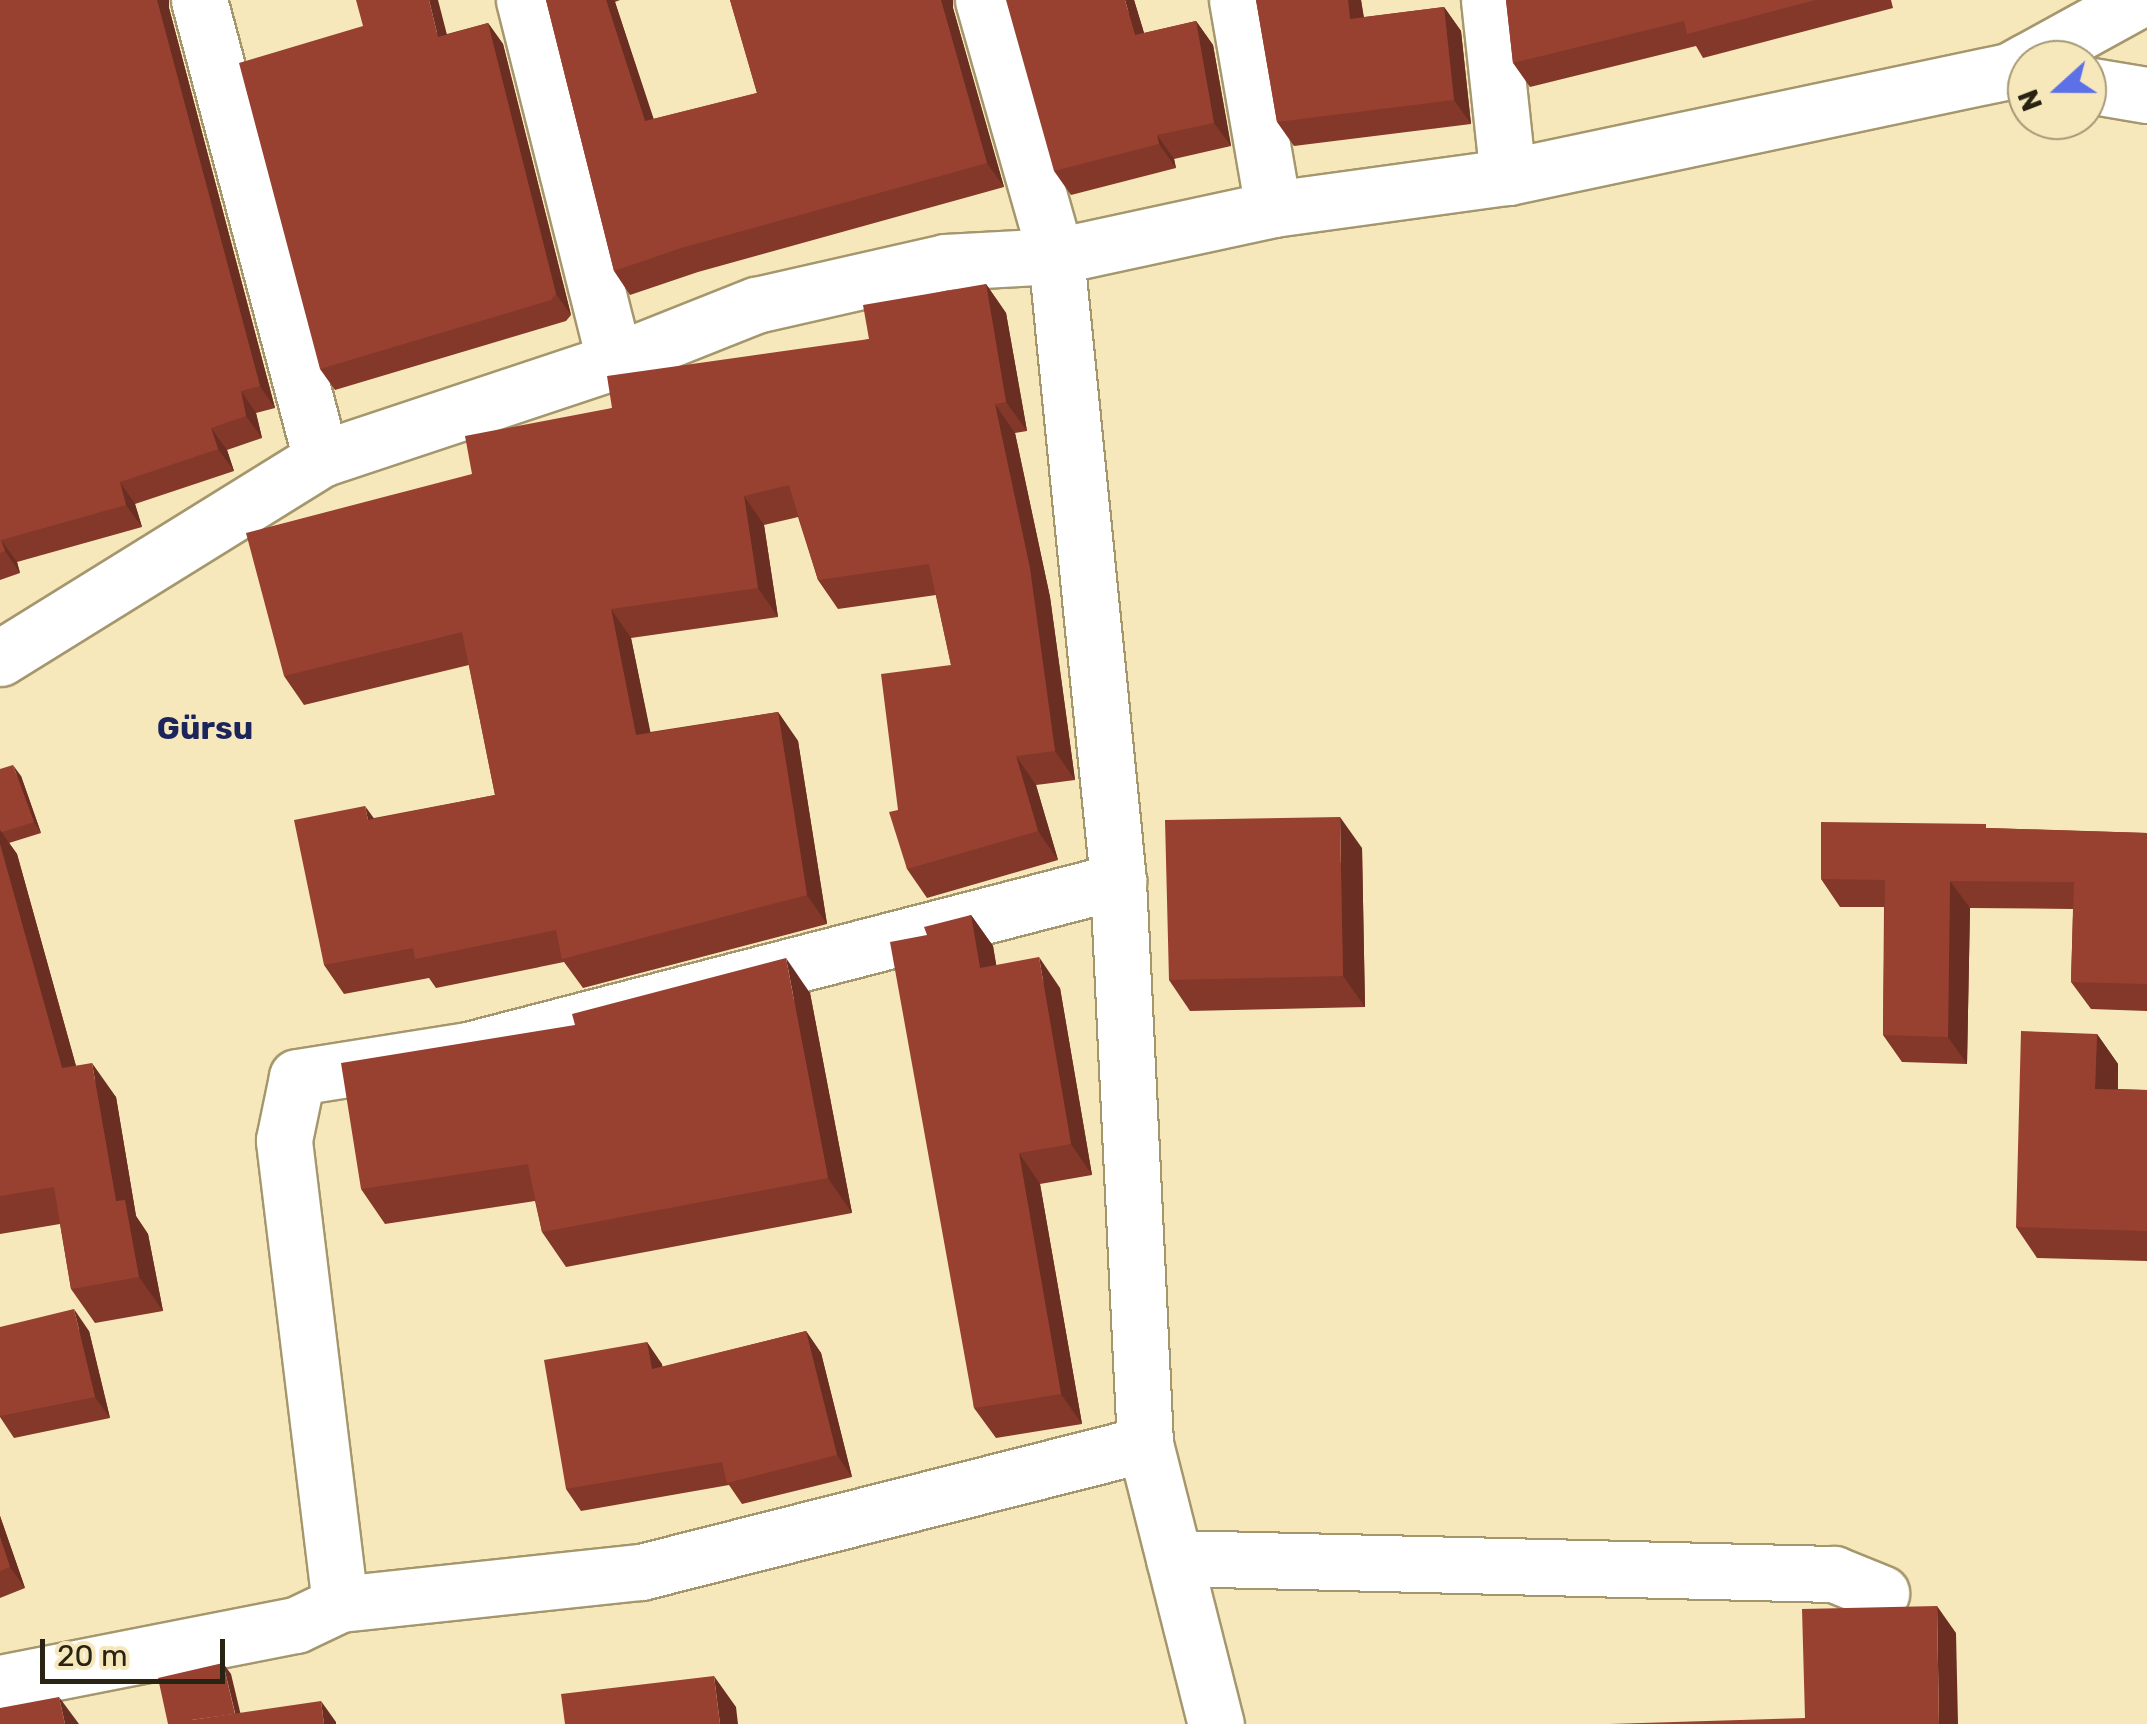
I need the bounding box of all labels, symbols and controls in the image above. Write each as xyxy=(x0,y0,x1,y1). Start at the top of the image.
north arrow xyxy=(2007,40,2107,140)
text: N xyxy=(2011,85,2049,116)
district label: Gürsu xyxy=(157,709,253,747)
scale bar xyxy=(45,1619,230,1681)
text: 20 m xyxy=(57,1638,128,1674)

